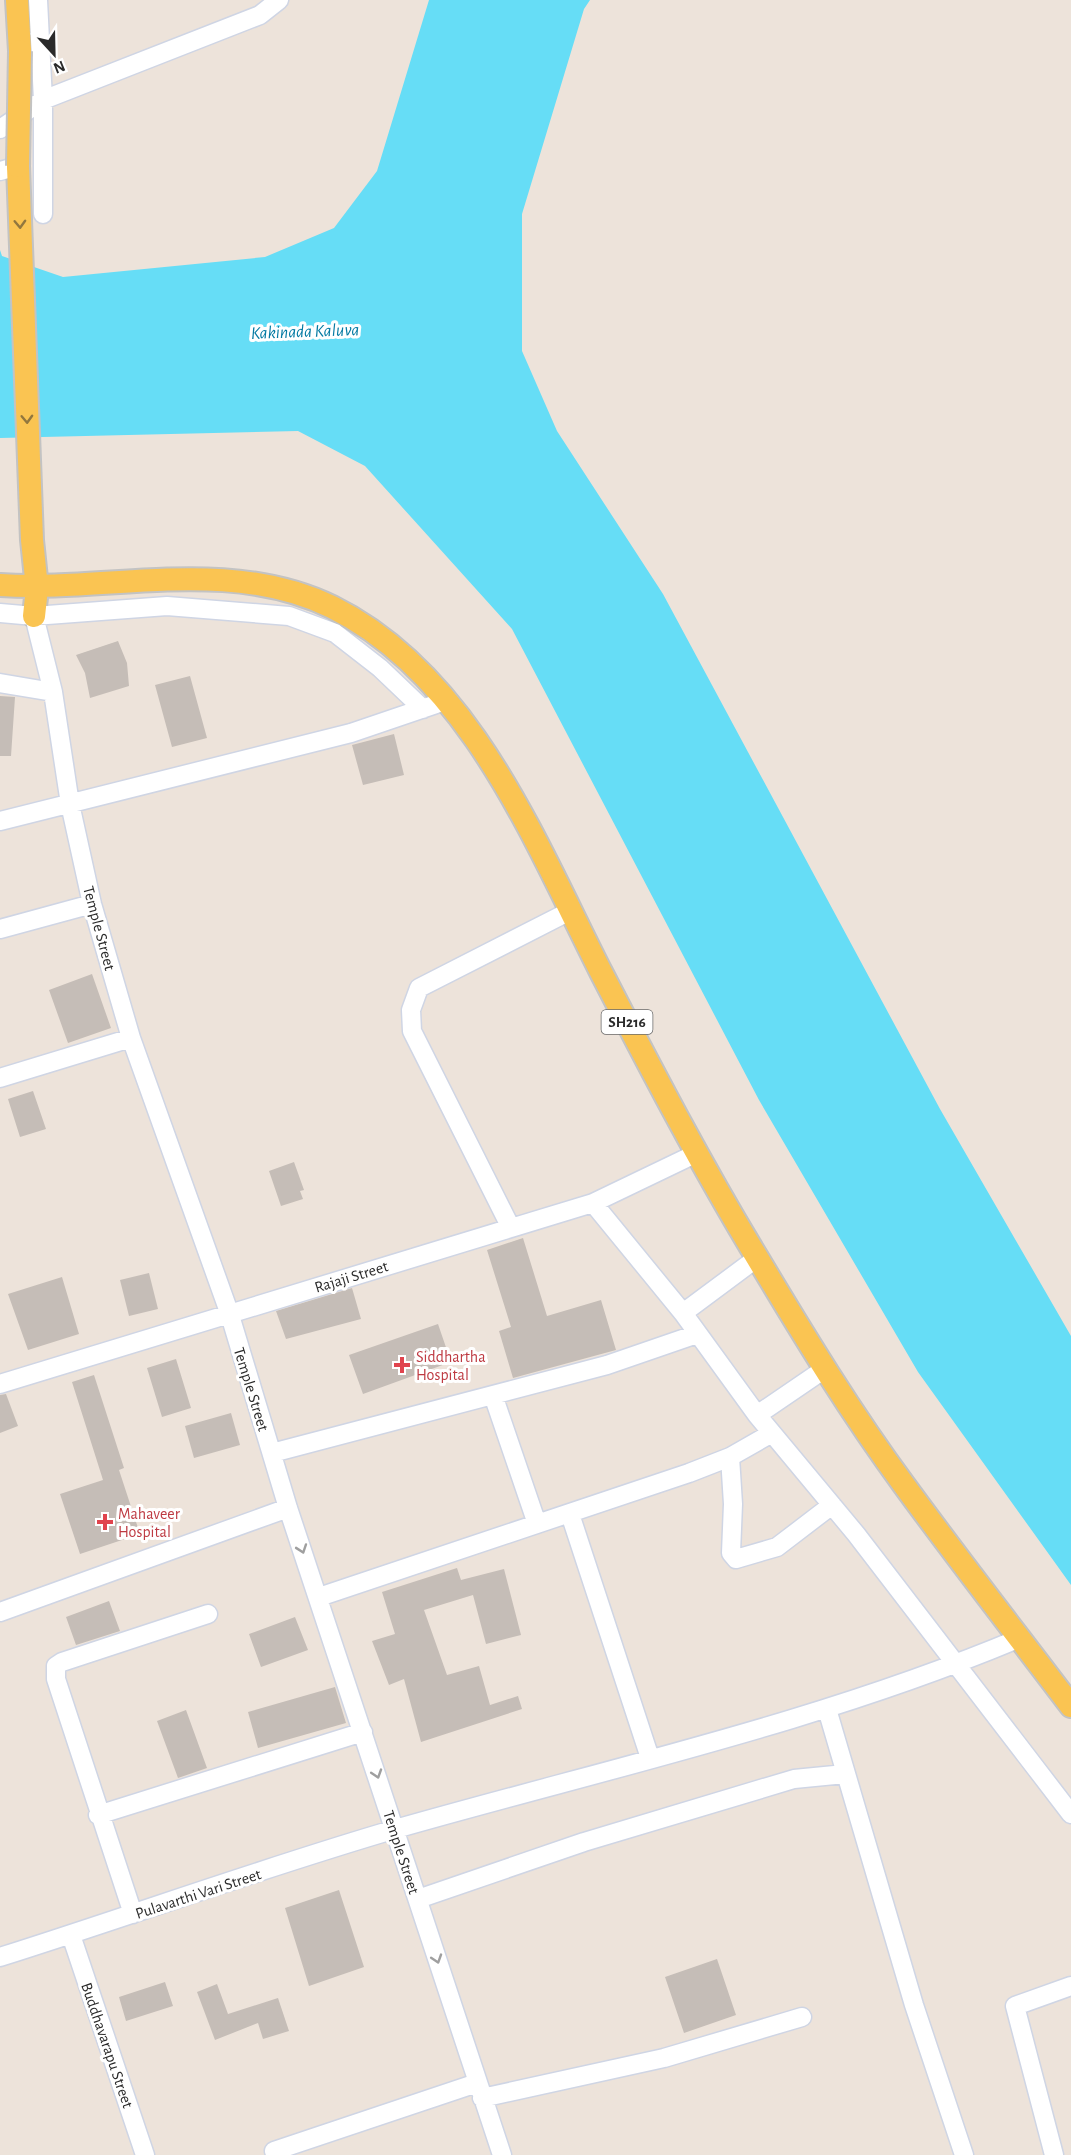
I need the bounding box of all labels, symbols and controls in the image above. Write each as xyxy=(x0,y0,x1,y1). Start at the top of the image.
north arrow xyxy=(24,24,84,84)
text: N xyxy=(51,57,67,76)
one-way arrow xyxy=(14,220,27,229)
water label: Kakinada Kaluva xyxy=(250,321,360,343)
one-way arrow xyxy=(21,415,34,424)
street label: Temple Street xyxy=(80,884,118,972)
road number: SH216 xyxy=(602,1010,652,1034)
street label: Rajaji Street xyxy=(313,1258,390,1297)
street label: Temple Street xyxy=(231,1345,271,1433)
place label: Siddhartha Hospital xyxy=(416,1349,486,1383)
marker: Siddhartha Hospital xyxy=(393,1356,411,1374)
place label: Mahaveer Hospital xyxy=(118,1506,181,1540)
marker: Mahaveer Hospital xyxy=(96,1513,114,1531)
one-way arrow xyxy=(295,1543,307,1554)
one-way arrow xyxy=(370,1768,382,1779)
street label: Temple Street xyxy=(380,1809,422,1896)
street label: Pulavarthi Vari Street xyxy=(134,1866,263,1922)
one-way arrow xyxy=(430,1953,442,1964)
street label: Buddhavarapu Street xyxy=(78,1981,136,2110)

